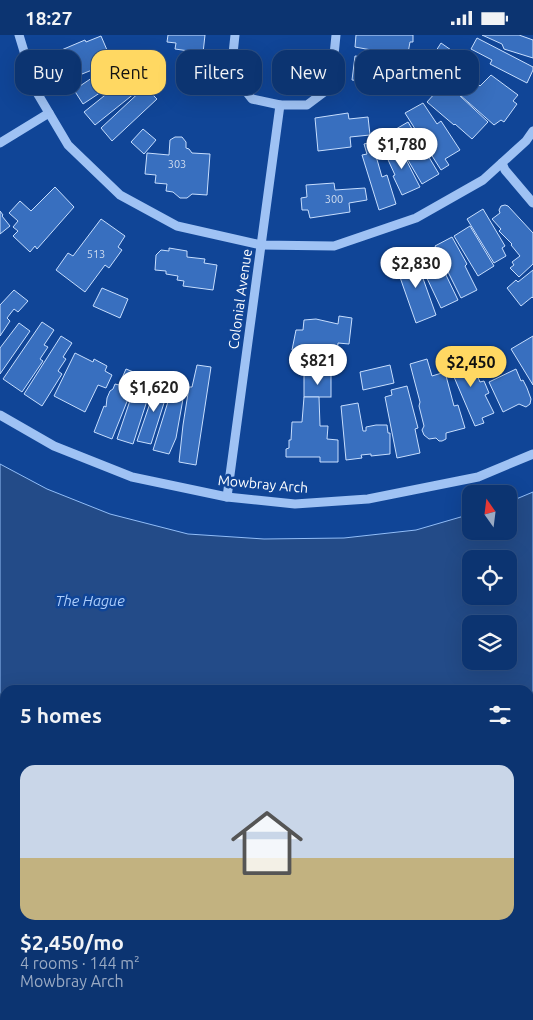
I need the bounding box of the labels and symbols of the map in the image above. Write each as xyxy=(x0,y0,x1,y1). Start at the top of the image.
pin: $1,780 xyxy=(361,127,443,170)
house number: 303 xyxy=(168,158,186,170)
house number: 300 xyxy=(325,193,343,205)
pin: $2,830 xyxy=(375,247,457,289)
house number: 513 xyxy=(87,248,105,260)
street label: Colonial Avenue xyxy=(225,248,255,350)
pin: $821 xyxy=(288,343,348,386)
pin: $2,450 xyxy=(430,345,512,388)
pin: $1,620 xyxy=(113,371,195,413)
street label: Mowbray Arch xyxy=(217,472,309,496)
north arrow xyxy=(462,485,518,540)
water label: The Hague xyxy=(55,592,125,609)

